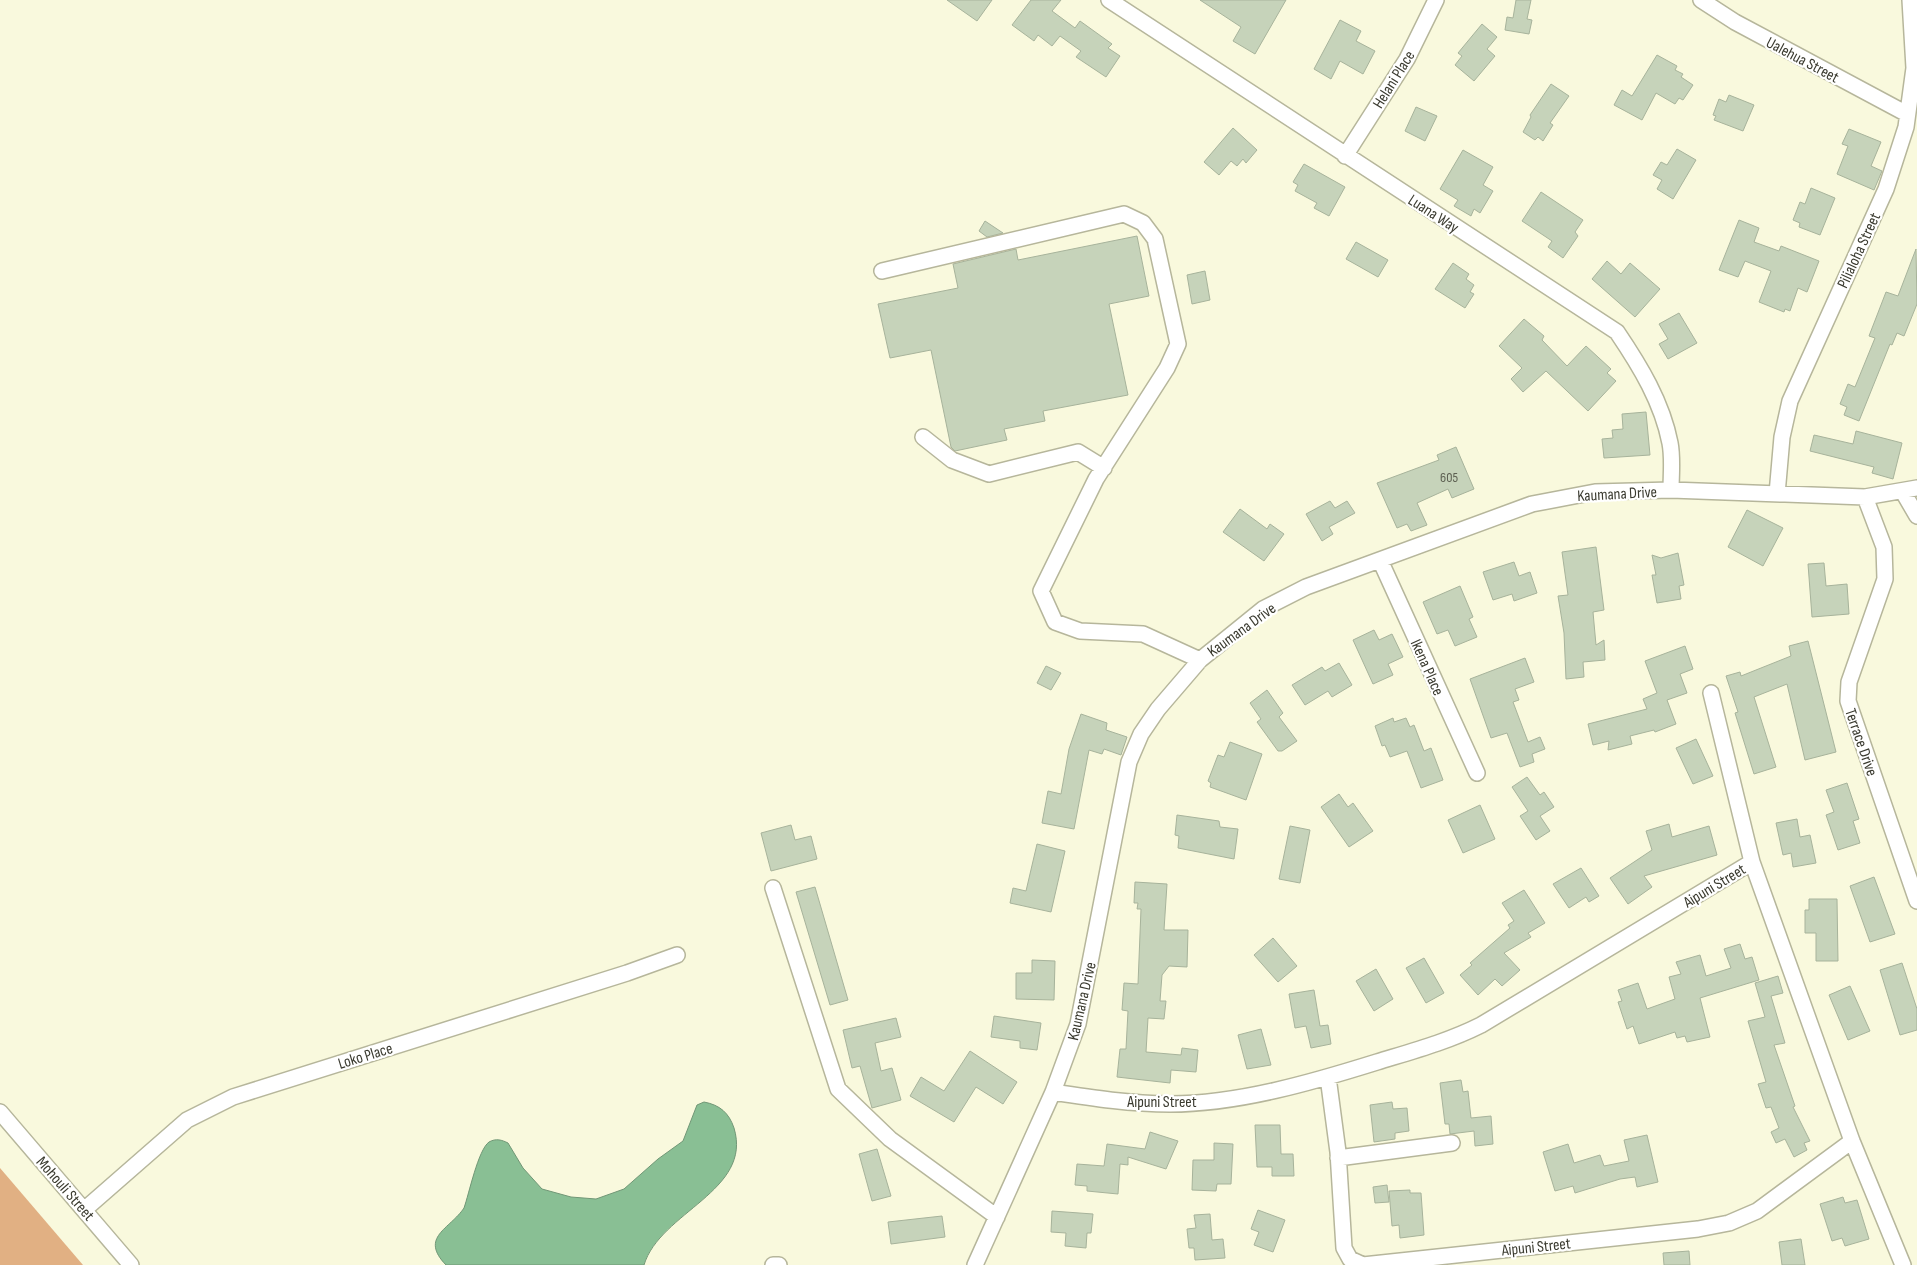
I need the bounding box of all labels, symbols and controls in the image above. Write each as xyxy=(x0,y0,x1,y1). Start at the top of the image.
street label: Ualehua Street xyxy=(1763,33,1842,87)
street label: Helani Place xyxy=(1369,47,1419,112)
street label: Luana Way xyxy=(1404,191,1462,238)
street label: Pilialoha Street xyxy=(1834,210,1885,291)
house number: 605 xyxy=(1440,469,1458,486)
street label: Kaumana Drive xyxy=(1577,483,1657,506)
street label: Kaumana Drive xyxy=(1204,599,1280,661)
street label: Ikena Place xyxy=(1406,636,1447,699)
street label: Terrace Drive xyxy=(1840,706,1881,779)
street label: Aipuni Street xyxy=(1679,860,1749,913)
street label: Kaumana Drive xyxy=(1064,960,1101,1042)
street label: Loko Place xyxy=(336,1039,395,1074)
street label: Aipuni Street xyxy=(1126,1093,1197,1112)
street label: Mohouli Street xyxy=(32,1153,98,1225)
street label: Aipuni Street xyxy=(1500,1234,1572,1261)

